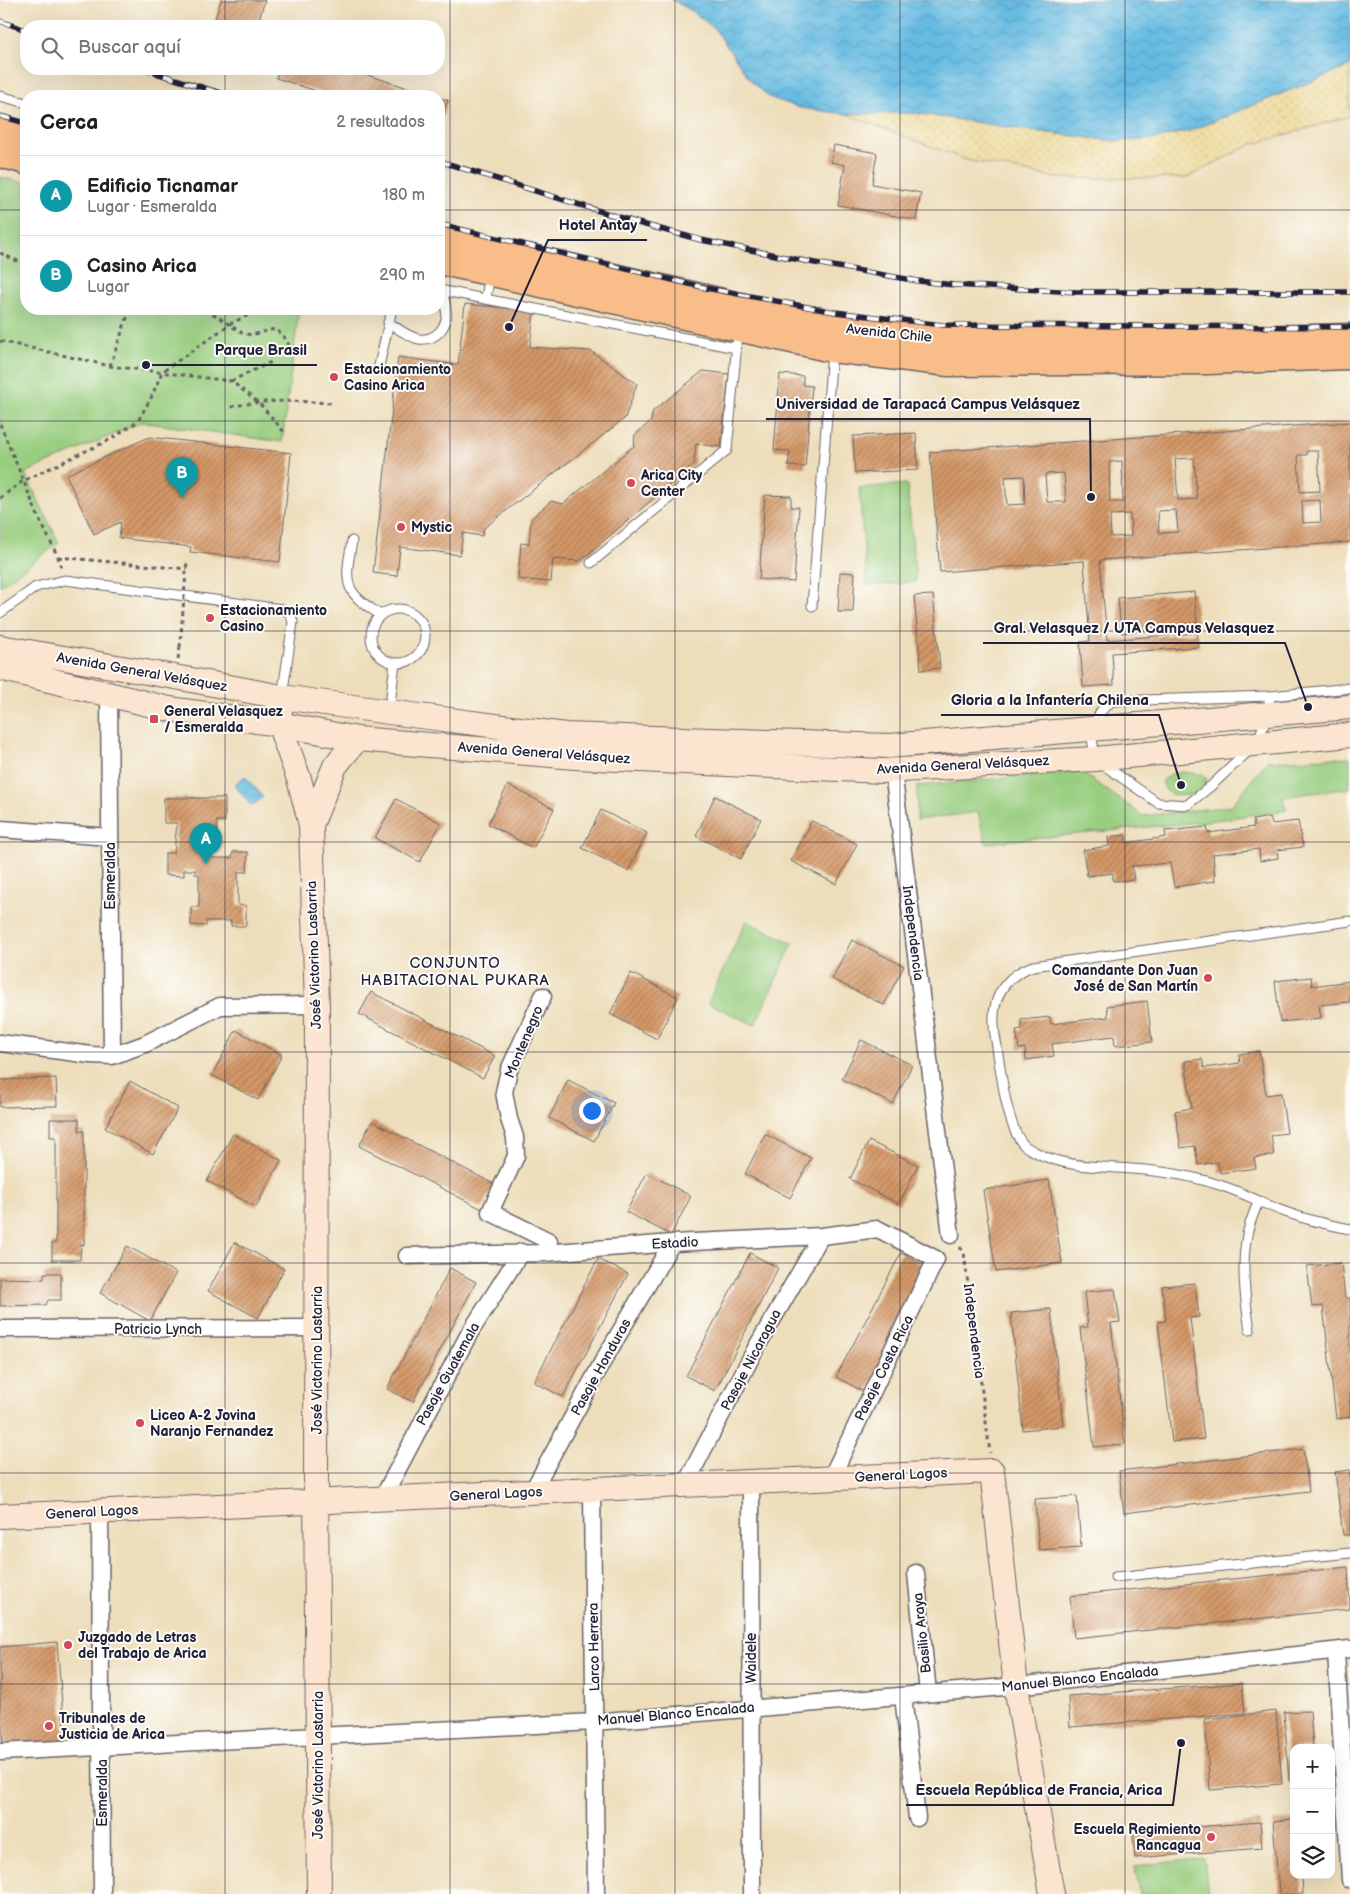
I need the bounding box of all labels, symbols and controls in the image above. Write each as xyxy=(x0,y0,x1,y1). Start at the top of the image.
search box xyxy=(20,20,445,75)
icon: search xyxy=(38,34,66,62)
text: Buscar aquí xyxy=(78,36,181,59)
text: Cerca xyxy=(40,110,98,135)
text: 2 resultados xyxy=(336,113,425,132)
text: Edificio Ticnamar xyxy=(87,175,238,198)
text: A xyxy=(51,186,61,205)
text: 180 m xyxy=(383,186,425,205)
text: Lugar · Esmeralda xyxy=(87,198,217,217)
callout: Hotel Antay xyxy=(548,210,647,240)
text: Hotel Antay xyxy=(559,216,637,235)
text: Casino Arica xyxy=(87,255,197,278)
text: B xyxy=(50,266,62,285)
text: 290 m xyxy=(379,266,425,285)
text: Lugar xyxy=(87,278,129,297)
street label: Avenida Chile xyxy=(845,320,933,346)
callout: Parque Brasil xyxy=(204,335,317,365)
text: Parque Brasil xyxy=(215,341,307,360)
place label: Estacionamiento Casino Arica xyxy=(344,361,451,394)
marker: Estacionamiento Casino Arica xyxy=(328,371,340,383)
callout: Universidad de Tarapacá Campus Velásquez xyxy=(766,389,1090,419)
text: Universidad de Tarapacá Campus Velásquez xyxy=(776,395,1081,414)
pin: B xyxy=(166,457,198,498)
place label: Arica City Center xyxy=(640,467,703,500)
marker: Arica City Center xyxy=(625,477,637,489)
place label: Mystic xyxy=(411,519,452,536)
marker: Mystic xyxy=(395,521,407,533)
place label: Estacionamiento Casino xyxy=(220,602,327,635)
marker: Estacionamiento Casino xyxy=(204,612,216,624)
callout: Gral. Velasquez / UTA Campus Velasquez xyxy=(983,613,1285,643)
text: Gral. Velasquez / UTA Campus Velasquez xyxy=(994,619,1275,638)
street label: Avenida General Velásquez xyxy=(55,649,229,695)
callout: Gloria a la Infantería Chilena xyxy=(941,685,1159,715)
text: Gloria a la Infantería Chilena xyxy=(951,691,1149,710)
place label: General Velasquez / Esmeralda xyxy=(164,703,283,736)
marker: General Velasquez / Esmeralda xyxy=(148,713,160,725)
street label: Avenida General Velásquez xyxy=(457,738,631,768)
street label: Avenida General Velásquez xyxy=(876,752,1050,778)
pin: A xyxy=(190,823,222,864)
street label: Esmeralda xyxy=(102,842,119,910)
street label: José Victorino Lastarria xyxy=(303,880,325,1029)
street label: Independencia xyxy=(899,884,927,982)
district label: CONJUNTO HABITACIONAL PUKARA xyxy=(360,954,550,990)
place label: Comandante Don Juan José de San Martín xyxy=(1052,962,1198,995)
marker: Comandante Don Juan José de San Martín xyxy=(1202,972,1214,984)
street label: Montenegro xyxy=(501,1003,547,1081)
your location xyxy=(579,1098,605,1124)
street label: Estadio xyxy=(651,1233,699,1253)
street label: Independencia xyxy=(960,1282,988,1380)
street label: José Victorino Lastarria xyxy=(309,1286,326,1434)
street label: Pasaje Nicaragua xyxy=(717,1306,785,1413)
street label: Pasaje Costa Rica xyxy=(851,1312,917,1424)
street label: Pasaje Honduras xyxy=(567,1316,635,1418)
street label: Pasaje Guatemala xyxy=(413,1319,483,1429)
street label: Patricio Lynch xyxy=(114,1321,202,1338)
place label: Liceo A-2 Jovina Naranjo Fernandez xyxy=(150,1407,274,1440)
marker: Liceo A-2 Jovina Naranjo Fernandez xyxy=(134,1417,146,1429)
street label: General Lagos xyxy=(854,1464,948,1486)
street label: General Lagos xyxy=(449,1483,543,1505)
street label: General Lagos xyxy=(45,1501,139,1523)
street label: Basilio Araya xyxy=(909,1592,935,1674)
street label: Larco Herrera xyxy=(585,1602,603,1692)
place label: Juzgado de Letras del Trabajo de Arica xyxy=(78,1629,207,1662)
street label: Waidele xyxy=(743,1633,760,1683)
marker: Juzgado de Letras del Trabajo de Arica xyxy=(62,1639,74,1651)
street label: Manuel Blanco Encalada xyxy=(1001,1662,1159,1696)
street label: José Victorino Lastarria xyxy=(310,1691,327,1839)
street label: Manuel Blanco Encalada xyxy=(597,1699,755,1729)
place label: Tribunales de Justicia de Arica xyxy=(59,1710,165,1743)
marker: Tribunales de Justicia de Arica xyxy=(43,1720,55,1732)
map controls xyxy=(1290,1744,1335,1879)
button: + xyxy=(1290,1744,1335,1789)
street label: Esmeralda xyxy=(94,1759,111,1827)
callout: Escuela República de Francia, Arica xyxy=(906,1775,1173,1805)
text: Escuela República de Francia, Arica xyxy=(915,1781,1163,1800)
button: − xyxy=(1290,1789,1335,1834)
place label: Escuela Regimiento Rancagua xyxy=(1073,1821,1201,1854)
marker: Escuela Regimiento Rancagua xyxy=(1205,1831,1217,1843)
button: layers xyxy=(1290,1834,1335,1879)

